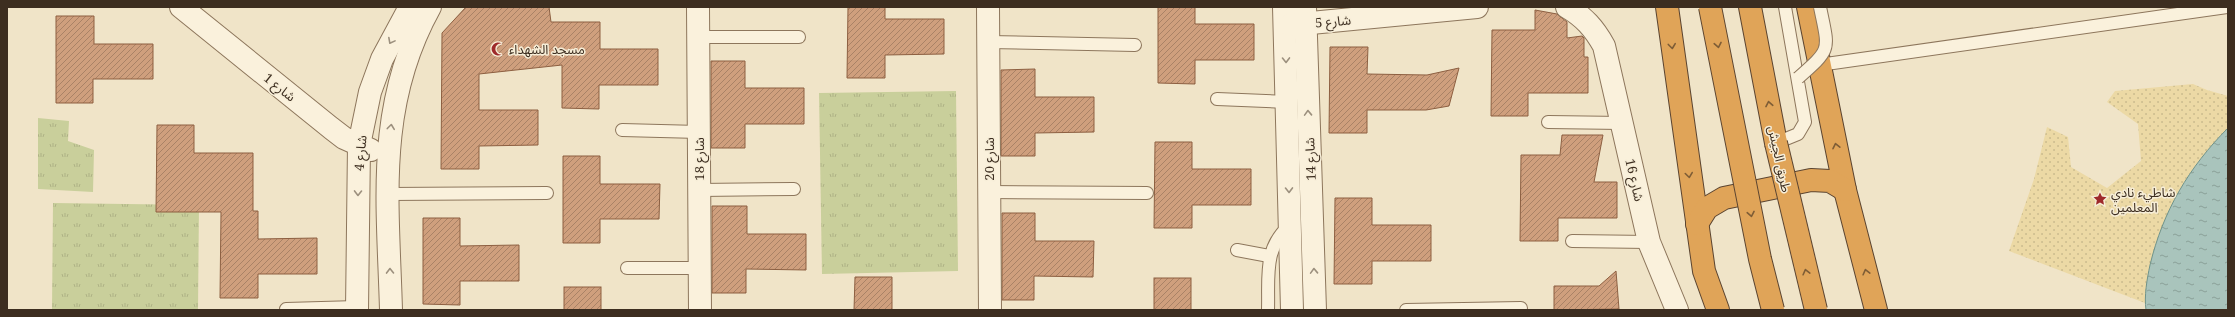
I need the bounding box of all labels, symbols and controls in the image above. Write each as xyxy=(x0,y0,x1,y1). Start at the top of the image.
street label: شارع 5 xyxy=(1314,10,1352,34)
one-way arrow xyxy=(389,37,396,44)
place label: مسجد الشهداء xyxy=(509,40,585,58)
mosque icon: مسجد الشهداء xyxy=(490,41,506,57)
one-way arrow xyxy=(1713,42,1721,48)
one-way arrow xyxy=(1667,43,1676,49)
one-way arrow xyxy=(1282,57,1290,63)
street label: شارع 1 xyxy=(259,69,300,107)
one-way arrow xyxy=(1765,101,1773,107)
one-way arrow xyxy=(1304,110,1312,116)
one-way arrow xyxy=(386,124,395,130)
street label: طريق الجيش xyxy=(1764,124,1796,194)
street label: شارع 4 xyxy=(349,134,373,172)
street label: شارع 18 xyxy=(690,137,710,181)
street label: شارع 20 xyxy=(980,137,1000,181)
street label: شارع 14 xyxy=(1300,137,1322,181)
one-way arrow xyxy=(1833,143,1841,149)
street label: شارع 16 xyxy=(1619,157,1649,204)
one-way arrow xyxy=(1684,171,1693,178)
place label: شاطيء نادي المعلمين xyxy=(2111,183,2175,216)
one-way arrow xyxy=(1285,187,1293,193)
one-way arrow xyxy=(354,190,362,196)
place icon: شاطيء نادي المعلمين xyxy=(2092,191,2108,207)
one-way arrow xyxy=(1747,211,1755,217)
one-way arrow xyxy=(386,268,394,274)
one-way arrow xyxy=(1309,268,1318,274)
one-way arrow xyxy=(1803,269,1811,275)
one-way arrow xyxy=(1863,269,1871,275)

